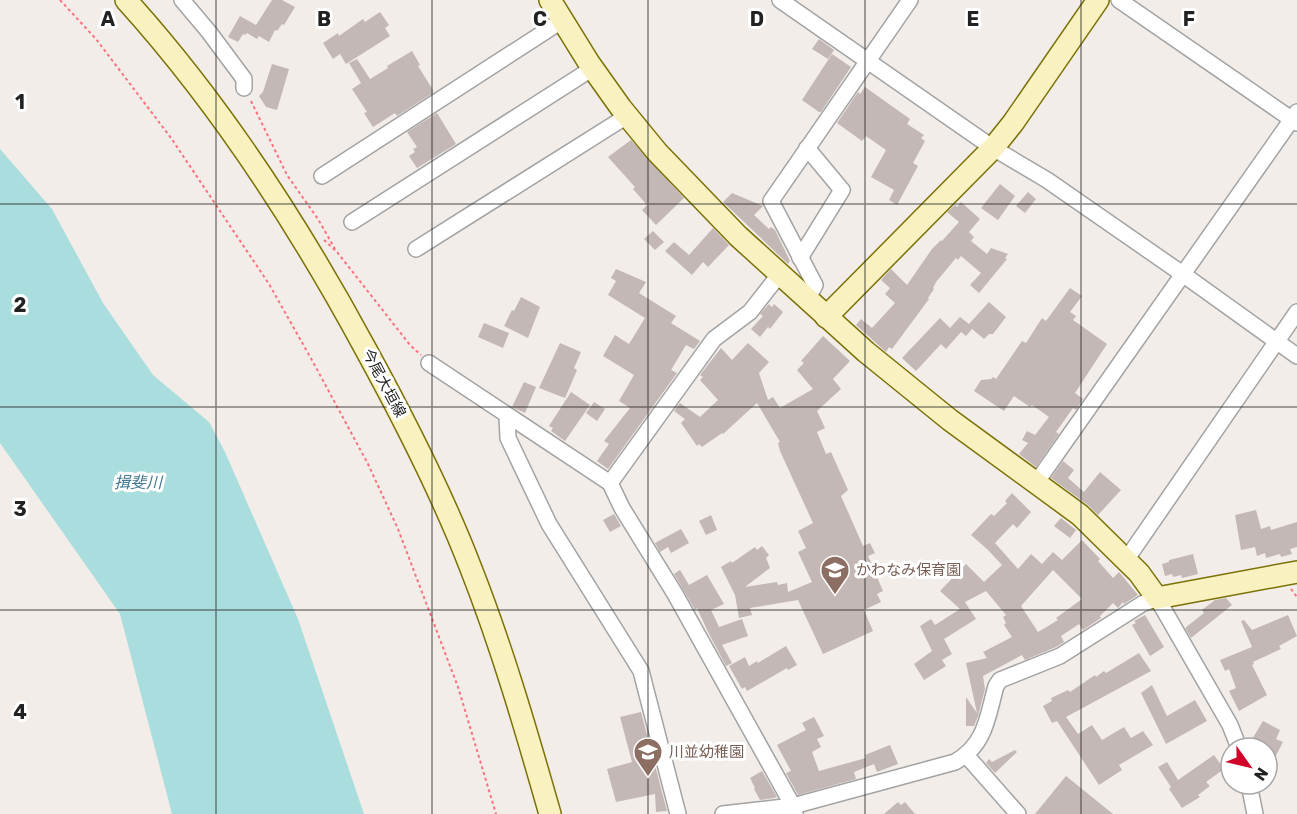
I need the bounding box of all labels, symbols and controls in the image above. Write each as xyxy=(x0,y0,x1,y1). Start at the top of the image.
text: A xyxy=(101,7,116,31)
text: B xyxy=(317,7,331,31)
text: C xyxy=(533,7,547,31)
text: D xyxy=(750,7,764,31)
text: E xyxy=(967,7,979,31)
text: F xyxy=(1183,7,1195,31)
text: 1 xyxy=(15,90,25,114)
text: 2 xyxy=(14,293,27,317)
street label: 今尾大垣線 xyxy=(358,346,410,420)
water label: 揖斐川 xyxy=(114,473,164,492)
text: 3 xyxy=(13,497,27,521)
school or university icon: かわなみ保育園 xyxy=(819,554,851,596)
place label: かわなみ保育園 xyxy=(856,561,961,579)
text: 4 xyxy=(13,700,27,724)
school or university icon: 川並幼稚園 xyxy=(632,736,664,778)
north arrow xyxy=(1219,736,1279,796)
place label: 川並幼稚園 xyxy=(669,743,744,761)
text: N xyxy=(1250,764,1272,784)

